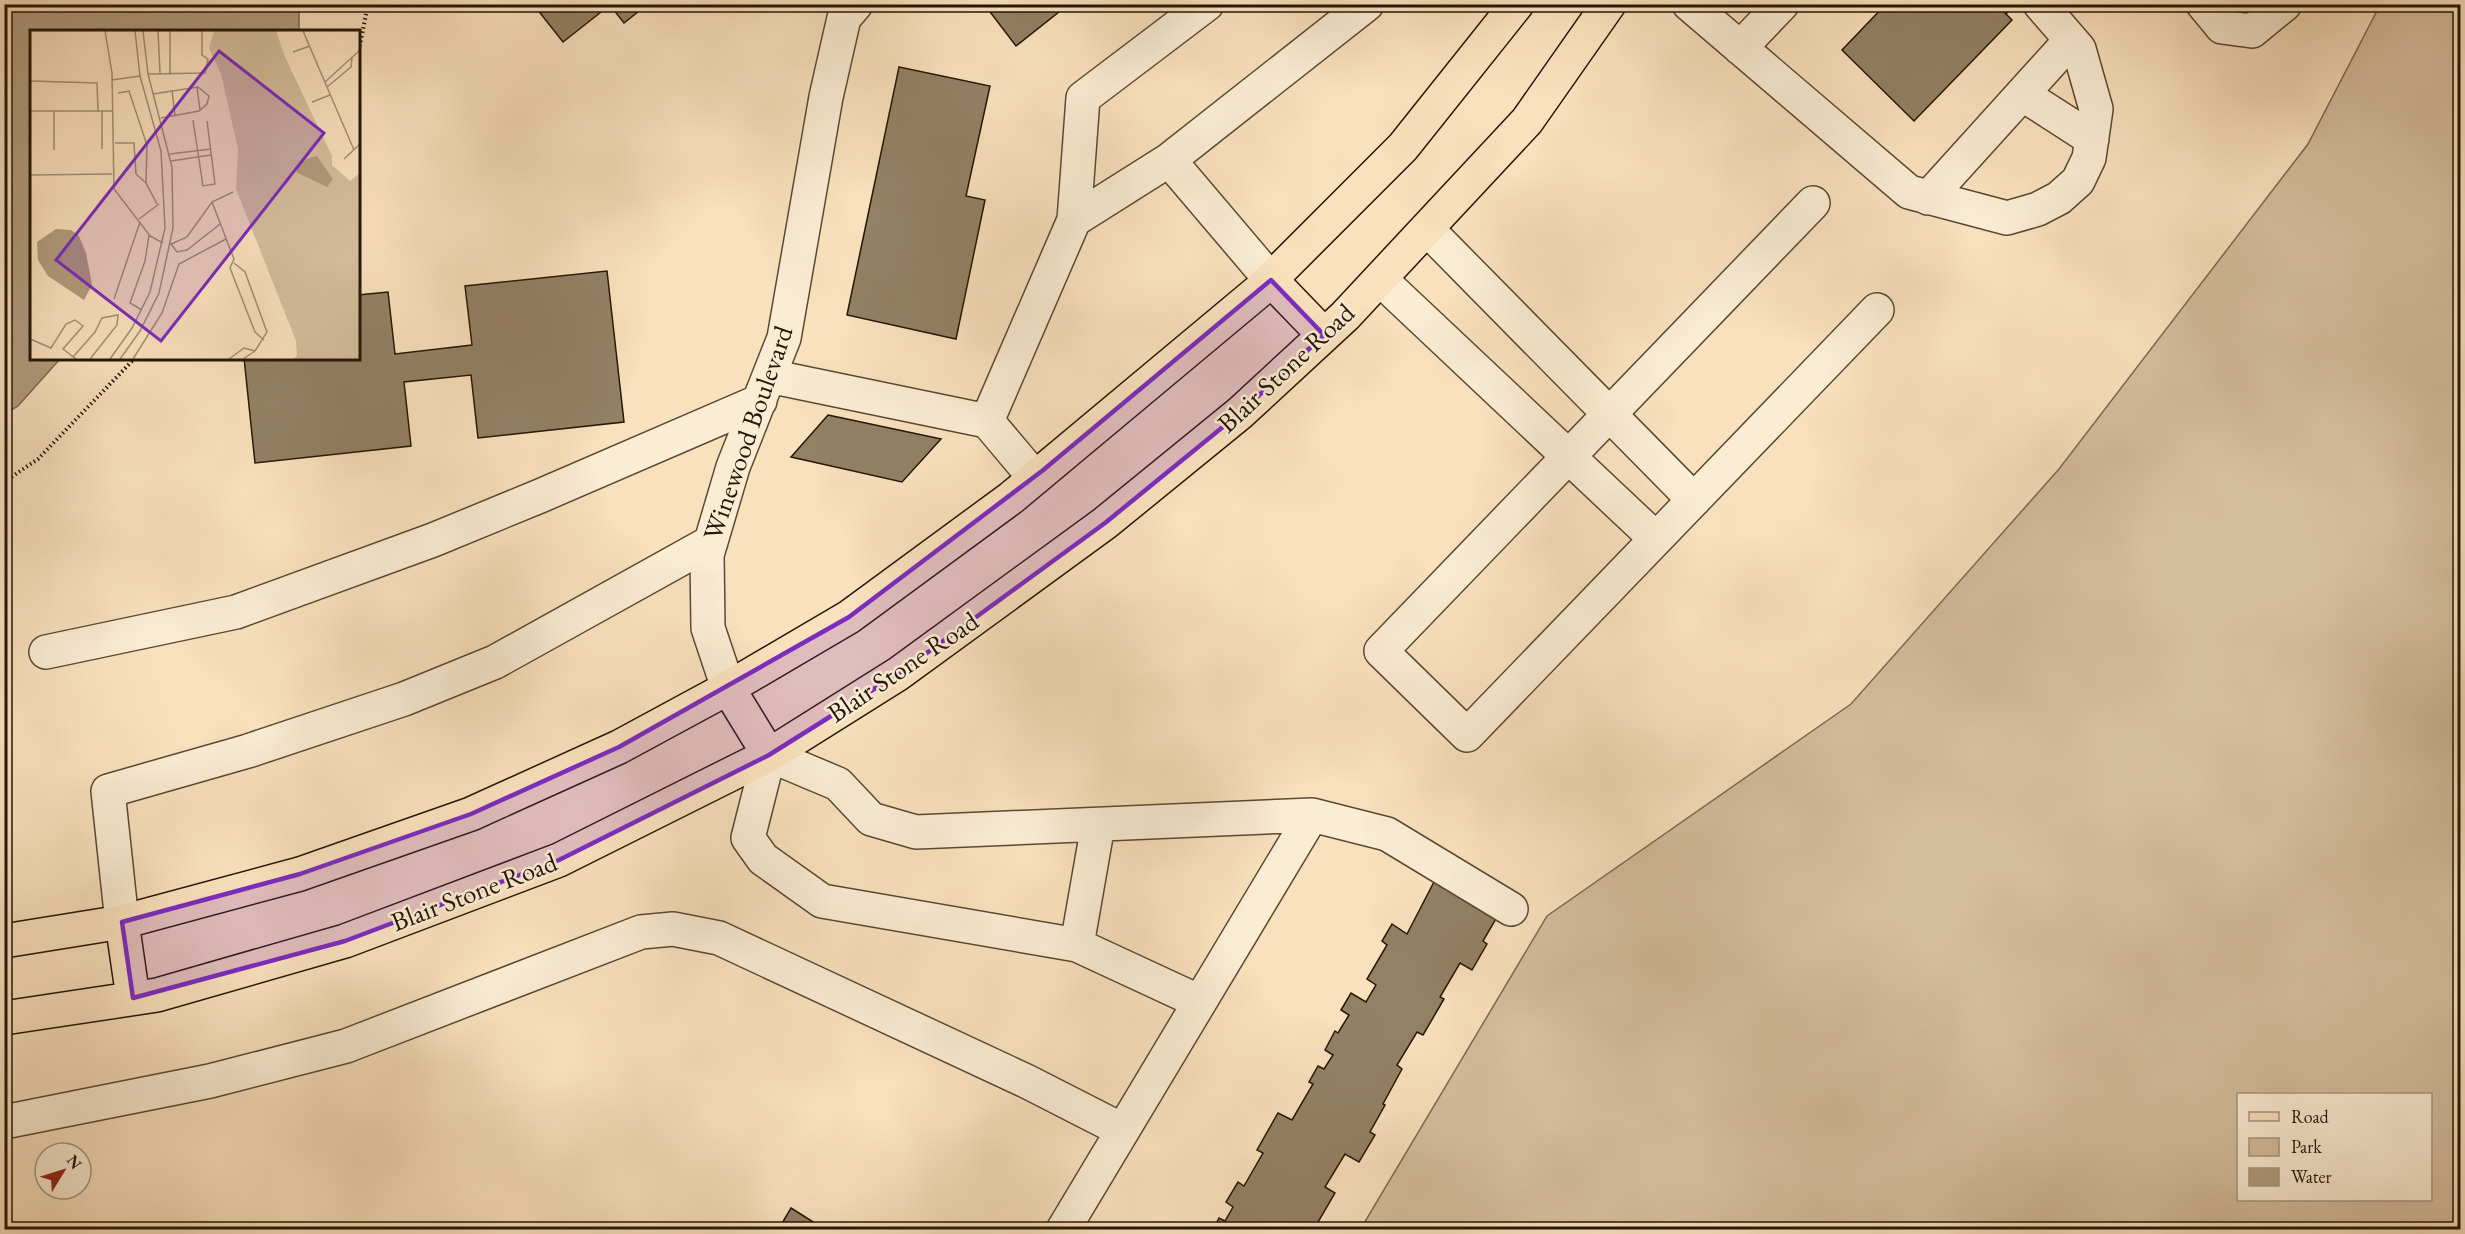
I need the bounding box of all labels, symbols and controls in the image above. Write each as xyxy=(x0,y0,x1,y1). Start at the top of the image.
inset map xyxy=(30,30,360,360)
street label: Blair Stone Road xyxy=(1210,295,1362,440)
street label: Winewood Boulevard xyxy=(694,321,801,545)
street label: Blair Stone Road xyxy=(820,603,985,730)
street label: Blair Stone Road xyxy=(386,844,562,939)
legend xyxy=(2237,1093,2432,1201)
text: Road xyxy=(2291,1105,2330,1128)
text: Park xyxy=(2291,1135,2322,1158)
north arrow xyxy=(33,1141,93,1201)
text: N xyxy=(62,1151,87,1174)
text: Water xyxy=(2291,1165,2332,1188)

